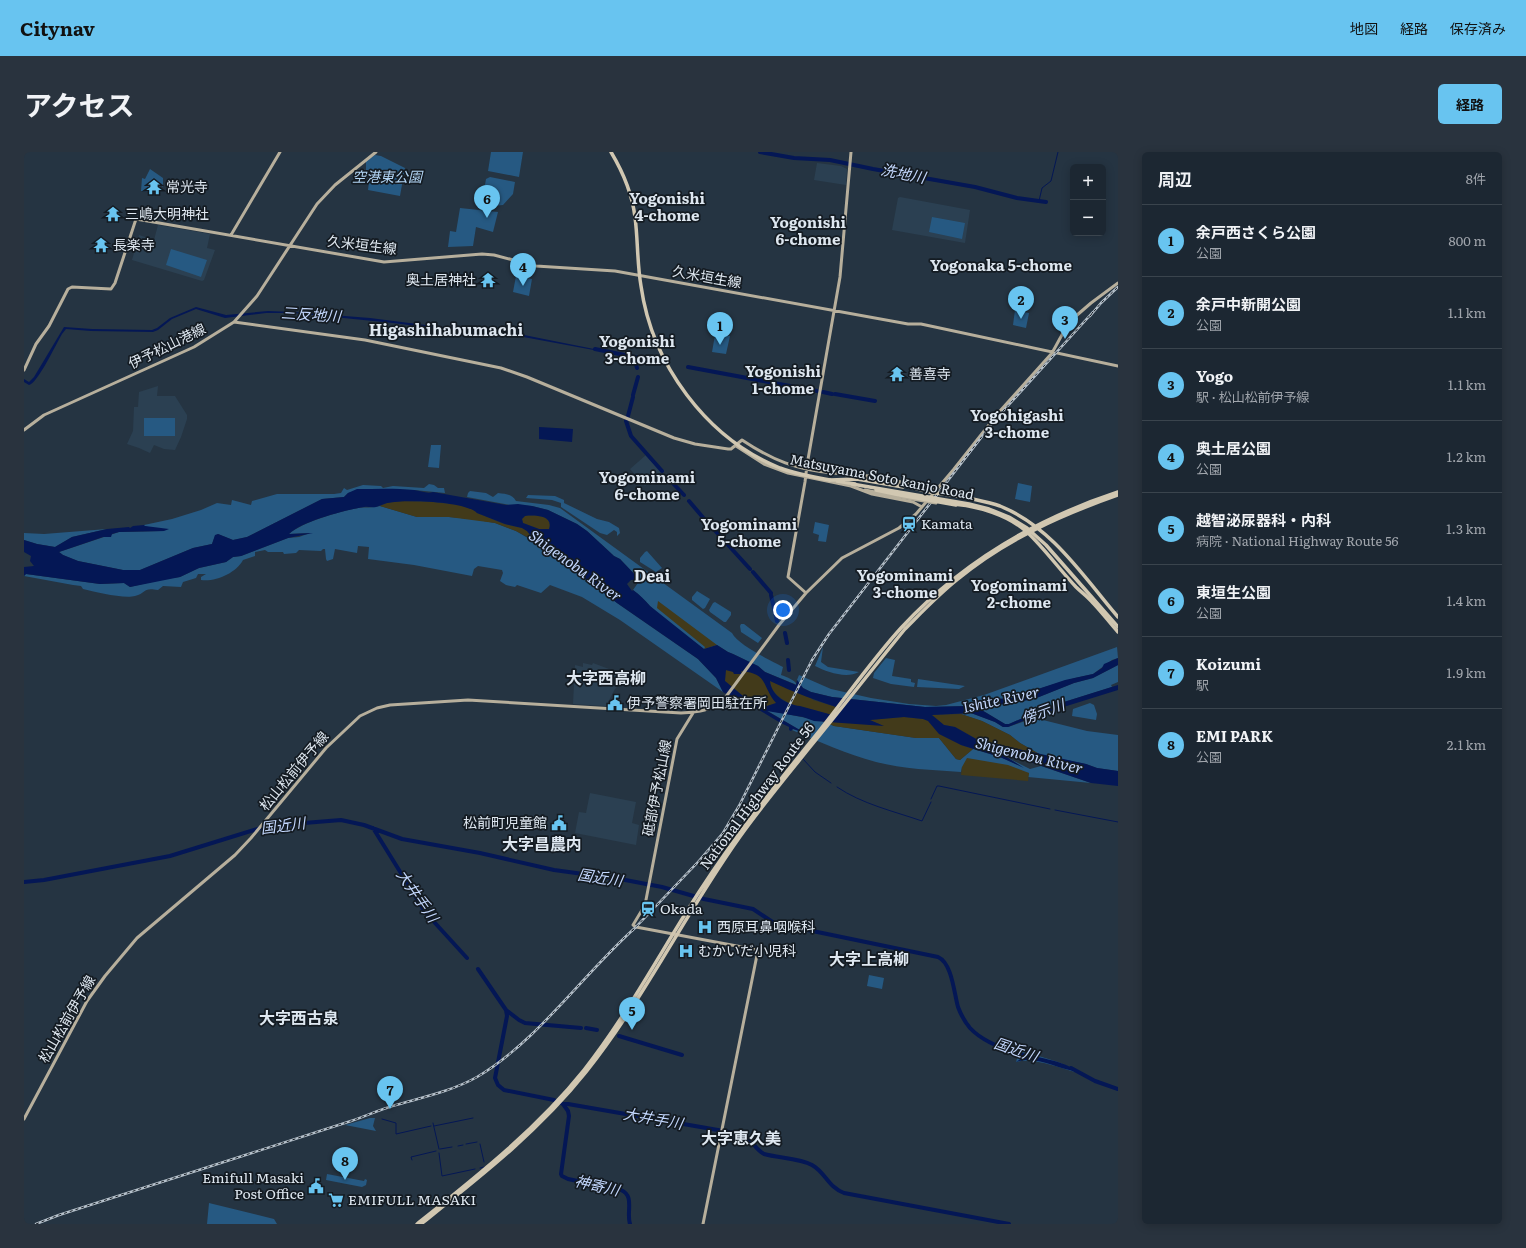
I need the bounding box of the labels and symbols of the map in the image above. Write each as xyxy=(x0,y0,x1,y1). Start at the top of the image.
water label: 洗地川 xyxy=(879,157,930,188)
park label: 空港東公園 xyxy=(352,166,424,186)
place label: 常光寺 xyxy=(166,176,208,196)
temple icon: 常光寺 xyxy=(145,178,163,196)
pin: 6 xyxy=(474,185,500,218)
district label: Yogonishi 4-chome xyxy=(629,186,706,226)
place label: 三嶋大明神社 xyxy=(125,203,209,223)
temple icon: 三嶋大明神社 xyxy=(104,205,122,223)
district label: Yogonishi 6-chome xyxy=(770,210,847,250)
street label: 久米垣生線 xyxy=(326,230,398,258)
place label: 長楽寺 xyxy=(113,234,155,254)
temple icon: 長楽寺 xyxy=(92,236,110,254)
pin: 4 xyxy=(510,253,536,286)
district label: Yogonaka 5-chome xyxy=(930,253,1072,276)
street label: 久米垣生線 xyxy=(671,260,743,292)
place label: 奥土居神社 xyxy=(406,269,476,289)
temple icon: 奥土居神社 xyxy=(479,271,497,289)
pin: 2 xyxy=(1008,286,1034,319)
water label: 三反地川 xyxy=(280,300,344,327)
pin: 3 xyxy=(1052,306,1078,339)
pin: 1 xyxy=(707,312,733,345)
district label: Higashihabumachi xyxy=(369,317,523,341)
street label: 伊予松山港線 xyxy=(124,318,209,373)
district label: Yogonishi 3-chome xyxy=(599,329,676,369)
district label: Yogonishi 1-chome xyxy=(745,359,822,399)
place label: 善喜寺 xyxy=(909,363,951,383)
temple icon: 善喜寺 xyxy=(888,365,906,383)
district label: Yogohigashi 3-chome xyxy=(970,403,1064,443)
street label: Matsuyama Soto kanjo Road xyxy=(788,448,976,504)
district label: Yogominami 6-chome xyxy=(599,465,696,505)
district label: Yogominami 5-chome xyxy=(701,512,798,552)
place label: Kamata xyxy=(921,513,973,533)
station icon: Kamata xyxy=(900,515,918,533)
water label: Shigenobu River xyxy=(525,523,627,606)
district label: Deai xyxy=(634,563,670,587)
district label: Yogominami 3-chome xyxy=(857,563,954,603)
district label: Yogominami 2-chome xyxy=(971,573,1068,613)
your location xyxy=(773,600,793,620)
district label: 大字西高柳 xyxy=(566,665,646,689)
water label: Ishite River xyxy=(960,679,1041,718)
water label: 傍示川 xyxy=(1017,691,1069,729)
place label: 伊予警察署岡田駐在所 xyxy=(627,692,767,712)
public building icon: 伊予警察署岡田駐在所 xyxy=(606,694,624,712)
street label: National Highway Route 56 xyxy=(694,717,819,873)
street label: 松山松前伊予線 xyxy=(254,726,332,814)
water label: Shigenobu River xyxy=(973,730,1086,779)
street label: 砥部伊予松山線 xyxy=(637,738,675,838)
water label: 国近川 xyxy=(259,810,309,839)
place label: 松前町児童館 xyxy=(463,812,547,832)
public building icon: 松前町児童館 xyxy=(550,814,568,832)
district label: 大字昌農内 xyxy=(502,831,582,855)
water label: 国近川 xyxy=(576,862,626,892)
water label: 大井手川 xyxy=(392,864,446,928)
place label: Okada xyxy=(660,898,703,918)
station icon: Okada xyxy=(639,900,657,918)
place label: 西原耳鼻咽喉科 xyxy=(717,916,815,936)
hospital icon: 西原耳鼻咽喉科 xyxy=(696,918,714,936)
place label: むかいだ小児科 xyxy=(698,940,796,960)
hospital icon: むかいだ小児科 xyxy=(677,942,695,960)
district label: 大字上高柳 xyxy=(829,946,909,970)
street label: 松山松前伊予線 xyxy=(33,971,99,1066)
pin: 5 xyxy=(619,997,645,1030)
district label: 大字西古泉 xyxy=(259,1005,339,1029)
water label: 国近川 xyxy=(991,1030,1043,1067)
pin: 7 xyxy=(377,1076,403,1109)
water label: 大井手川 xyxy=(622,1101,687,1134)
district label: 大字恵久美 xyxy=(701,1125,781,1149)
pin: 8 xyxy=(332,1147,358,1180)
place label: Emifull Masaki Post Office xyxy=(202,1167,304,1203)
water label: 神寄川 xyxy=(573,1168,624,1201)
public building icon: Emifull Masaki Post Office xyxy=(307,1177,325,1195)
place label: EMIFULL MASAKI xyxy=(348,1189,476,1209)
supermarket icon: EMIFULL MASAKI xyxy=(327,1191,345,1209)

